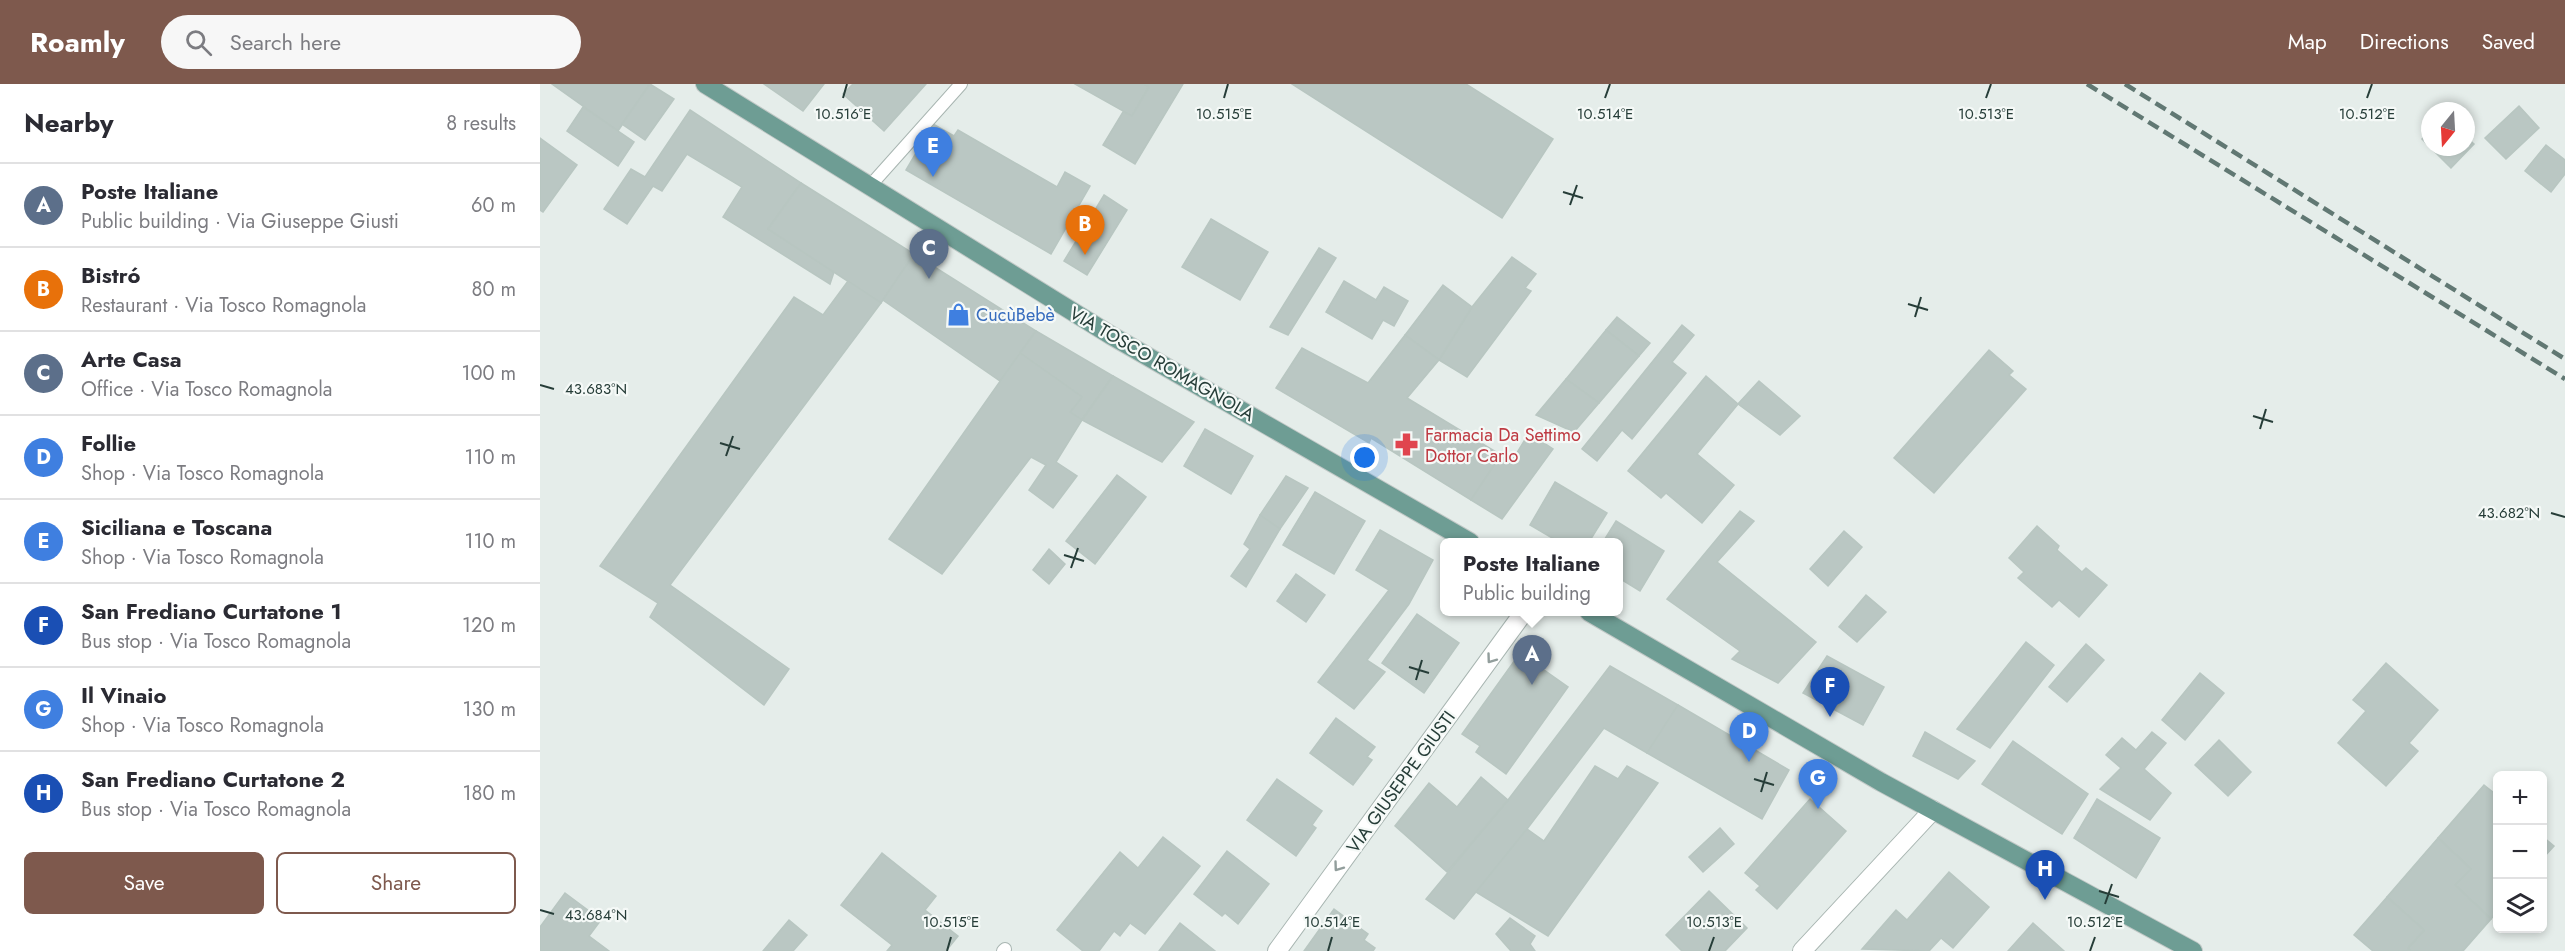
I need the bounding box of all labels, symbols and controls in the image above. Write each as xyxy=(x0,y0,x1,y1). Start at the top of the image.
search box xyxy=(161,15,581,69)
text: Roamly xyxy=(30,22,125,63)
icon: search xyxy=(182,26,215,59)
text: Search here xyxy=(230,26,341,58)
text: Map xyxy=(2288,27,2327,57)
text: Directions xyxy=(2360,27,2449,57)
text: Saved xyxy=(2482,27,2535,57)
north arrow xyxy=(2421,102,2475,156)
text: 10.516°E xyxy=(815,103,871,125)
text: 10.515°E xyxy=(1196,103,1252,125)
text: 10.514°E xyxy=(1577,103,1633,125)
text: 10.513°E xyxy=(1958,103,2014,125)
text: 10.512°E xyxy=(2339,103,2395,125)
text: Nearby xyxy=(24,104,113,142)
text: 8 results xyxy=(446,109,516,138)
pin: E xyxy=(914,128,952,177)
text: Poste Italiane xyxy=(81,175,218,207)
text: A xyxy=(36,191,51,220)
text: 60 m xyxy=(471,191,516,220)
pin: B xyxy=(1066,206,1104,255)
text: Public building · Via Giuseppe Giusti xyxy=(81,207,399,236)
pin: C xyxy=(910,230,948,279)
text: Bistró xyxy=(81,259,140,291)
text: B xyxy=(37,275,50,304)
text: 80 m xyxy=(471,275,516,304)
text: Restaurant · Via Tosco Romagnola xyxy=(81,291,366,320)
street label: VIA TOSCO ROMAGNOLA xyxy=(1065,300,1260,428)
shop icon: CucùBebè xyxy=(945,302,971,328)
place label: CucùBebè xyxy=(976,302,1055,328)
text: Arte Casa xyxy=(81,343,182,375)
text: C xyxy=(36,359,51,388)
text: 100 m xyxy=(461,359,516,388)
text: Office · Via Tosco Romagnola xyxy=(81,375,332,404)
text: 43.683°N xyxy=(565,378,627,400)
place label: Farmacia Da Settimo Dottor Carlo xyxy=(1425,422,1581,469)
text: Follie xyxy=(81,427,136,459)
pharmacy icon: Farmacia Da Settimo Dottor Carlo xyxy=(1394,432,1420,458)
text: D xyxy=(36,443,51,472)
text: 110 m xyxy=(464,443,516,472)
your location xyxy=(1350,443,1379,472)
text: Shop · Via Tosco Romagnola xyxy=(81,459,324,488)
text: 43.682°N xyxy=(2478,502,2540,524)
text: Siciliana e Toscana xyxy=(81,511,272,543)
text: E xyxy=(37,527,50,556)
text: 110 m xyxy=(464,527,516,556)
popup xyxy=(1440,538,1623,616)
text: Shop · Via Tosco Romagnola xyxy=(81,543,324,572)
text: Poste Italiane xyxy=(1463,547,1600,579)
text: Public building xyxy=(1463,579,1591,608)
text: San Frediano Curtatone 1 xyxy=(81,595,342,627)
text: F xyxy=(38,611,49,640)
text: 120 m xyxy=(462,611,516,640)
text: Bus stop · Via Tosco Romagnola xyxy=(81,627,351,656)
pin: A xyxy=(1512,636,1552,685)
one-way arrow xyxy=(1487,653,1498,664)
pin: F xyxy=(1810,668,1850,717)
text: Il Vinaio xyxy=(81,679,166,711)
text: G xyxy=(35,695,52,724)
text: 130 m xyxy=(462,695,516,724)
street label: VIA GIUSEPPE GIUSTI xyxy=(1340,705,1462,859)
text: Shop · Via Tosco Romagnola xyxy=(81,711,324,740)
pin: D xyxy=(1730,712,1768,762)
pin: G xyxy=(1798,760,1838,809)
text: San Frediano Curtatone 2 xyxy=(81,763,345,795)
map controls xyxy=(2493,771,2547,933)
button: + xyxy=(2493,771,2547,825)
text: H xyxy=(36,779,51,808)
text: 180 m xyxy=(462,779,516,808)
text: Bus stop · Via Tosco Romagnola xyxy=(81,795,351,824)
button: − xyxy=(2493,825,2547,879)
pin: H xyxy=(2026,850,2064,900)
button: Save xyxy=(24,852,264,914)
button: Share xyxy=(276,852,516,914)
one-way arrow xyxy=(1334,861,1345,872)
button: layers xyxy=(2493,879,2547,933)
text: 43.684°N xyxy=(565,904,627,926)
text: 10.515°E xyxy=(923,911,979,933)
text: 10.514°E xyxy=(1304,911,1360,933)
text: 10.513°E xyxy=(1686,911,1742,933)
text: 10.512°E xyxy=(2067,911,2123,933)

